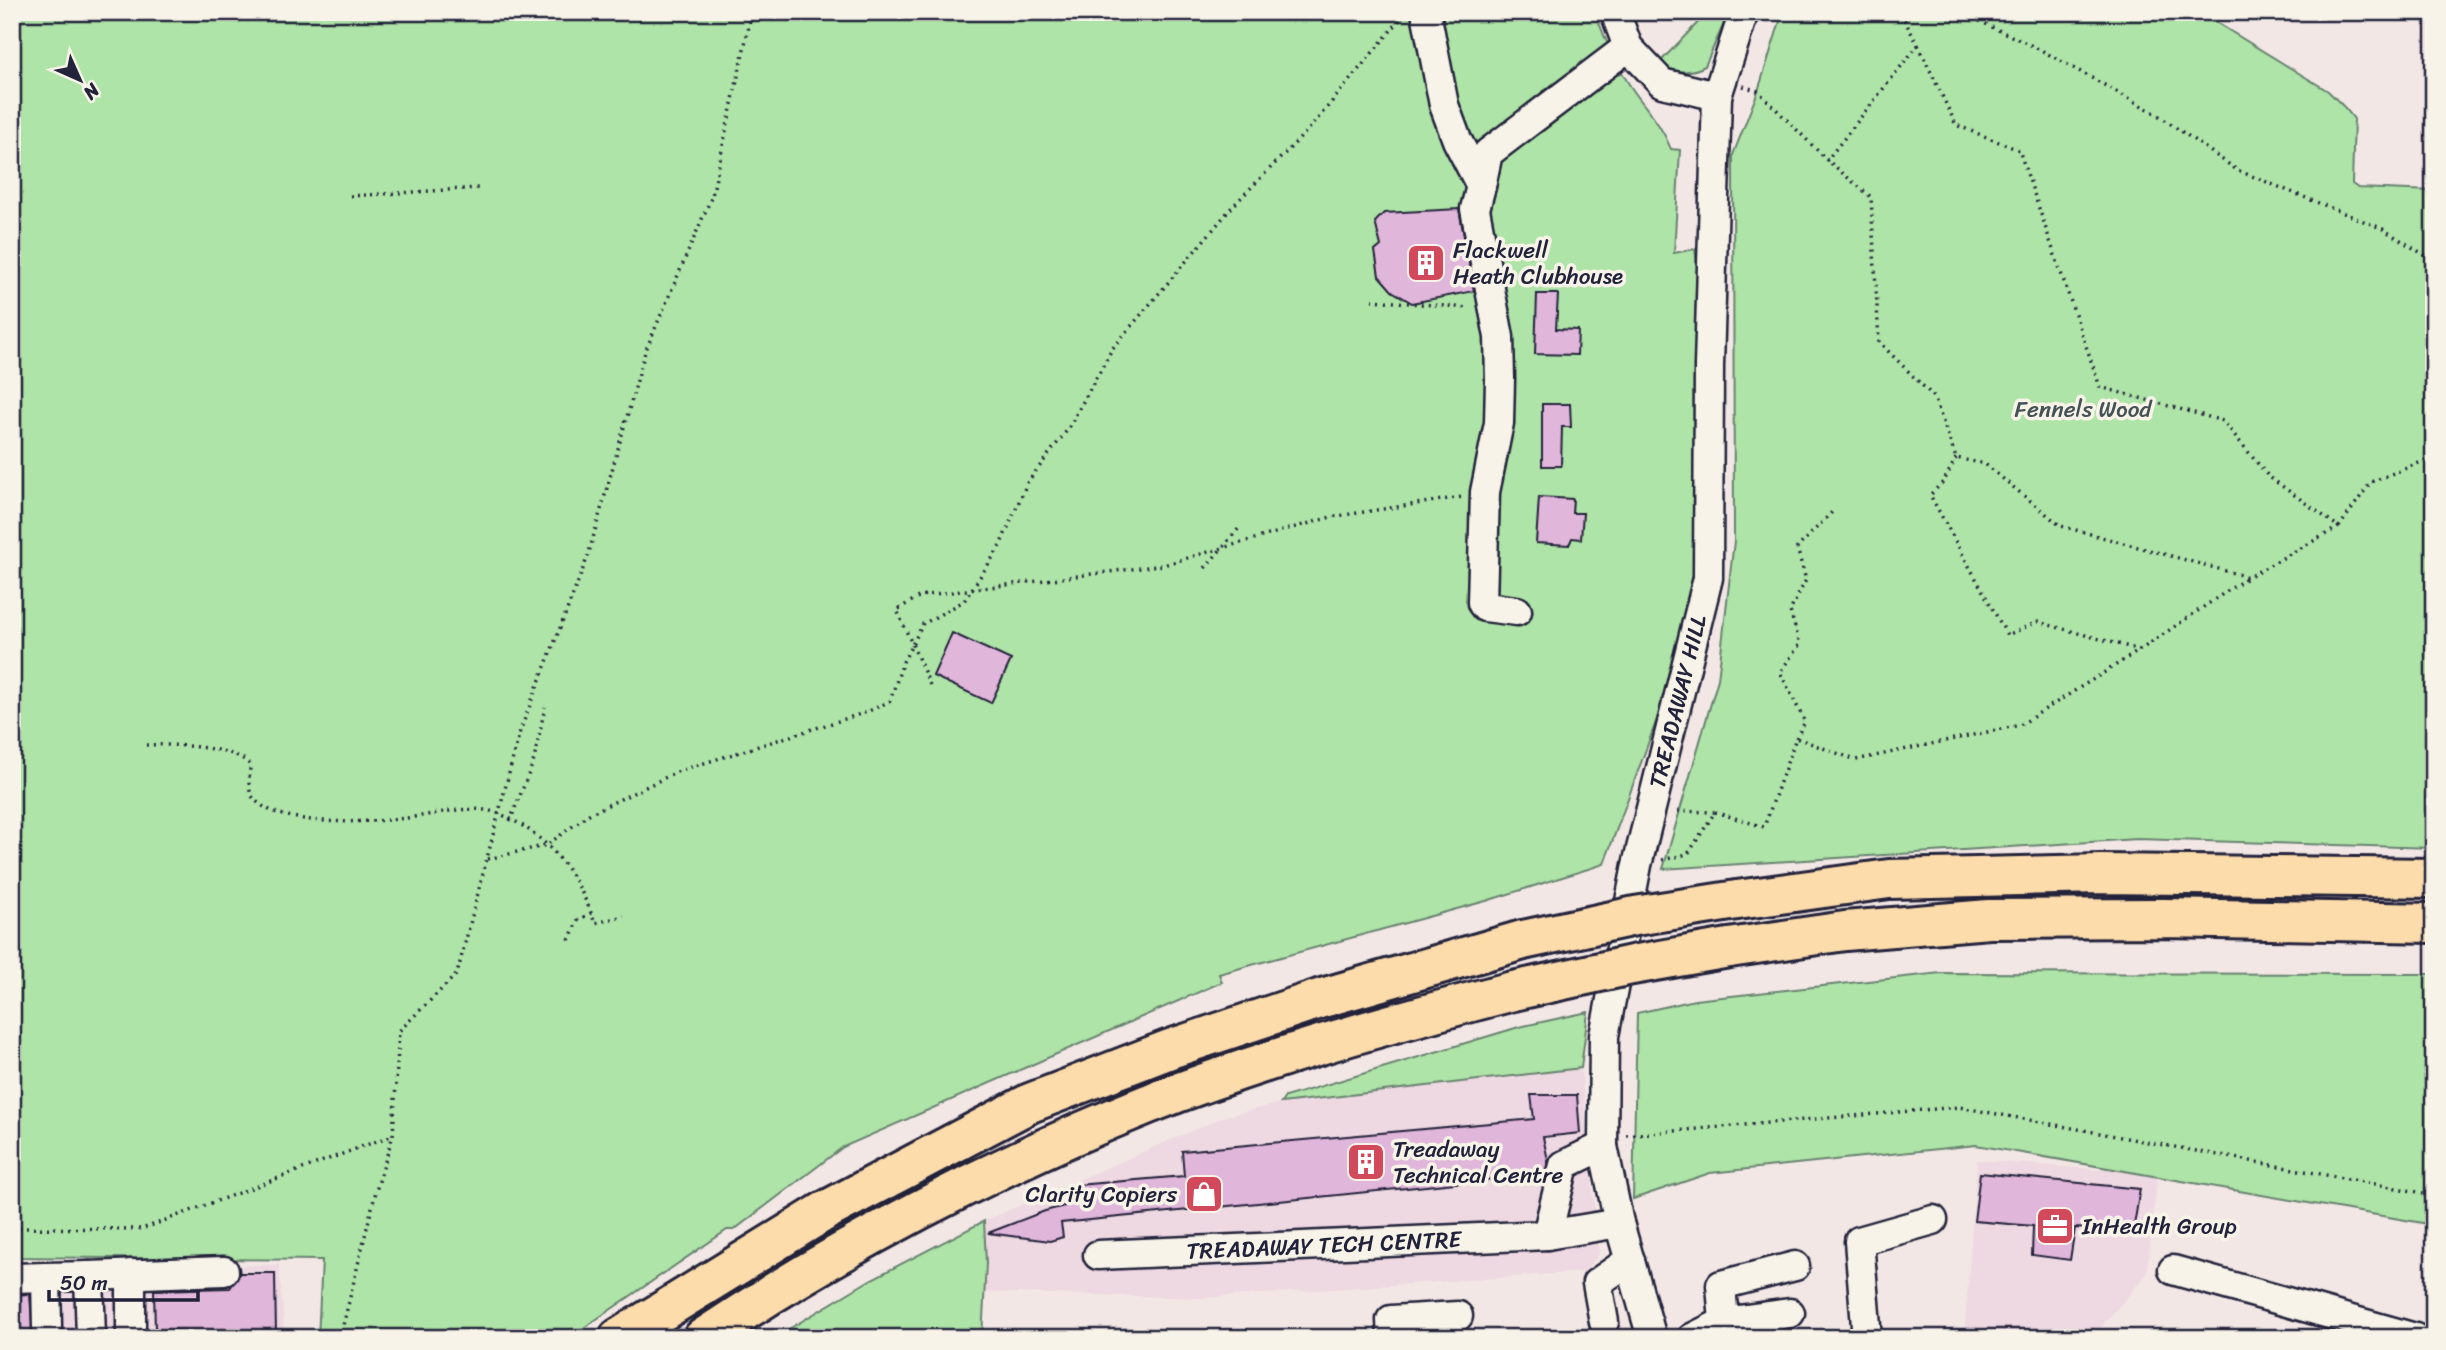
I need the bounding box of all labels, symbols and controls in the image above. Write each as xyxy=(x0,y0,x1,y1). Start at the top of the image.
north arrow xyxy=(46,46,116,116)
text: N xyxy=(75,75,109,109)
place label: Flackwell Heath Clubhouse xyxy=(1453,230,1623,297)
building icon: Flackwell Heath Clubhouse xyxy=(1405,242,1447,284)
park label: Fennels Wood xyxy=(2014,389,2153,430)
street label: TREADAWAY HILL xyxy=(1637,610,1719,793)
place label: Treadaway Technical Centre xyxy=(1393,1129,1564,1196)
building icon: Treadaway Technical Centre xyxy=(1345,1141,1387,1183)
shop icon: Clarity Copiers xyxy=(1183,1173,1225,1215)
place label: Clarity Copiers xyxy=(1026,1174,1177,1215)
office icon: InHealth Group xyxy=(2034,1205,2076,1247)
place label: InHealth Group xyxy=(2081,1206,2237,1247)
street label: TREADAWAY TECH CENTRE xyxy=(1186,1219,1463,1272)
scale bar xyxy=(49,1259,198,1303)
text: 50 m xyxy=(60,1264,108,1302)

